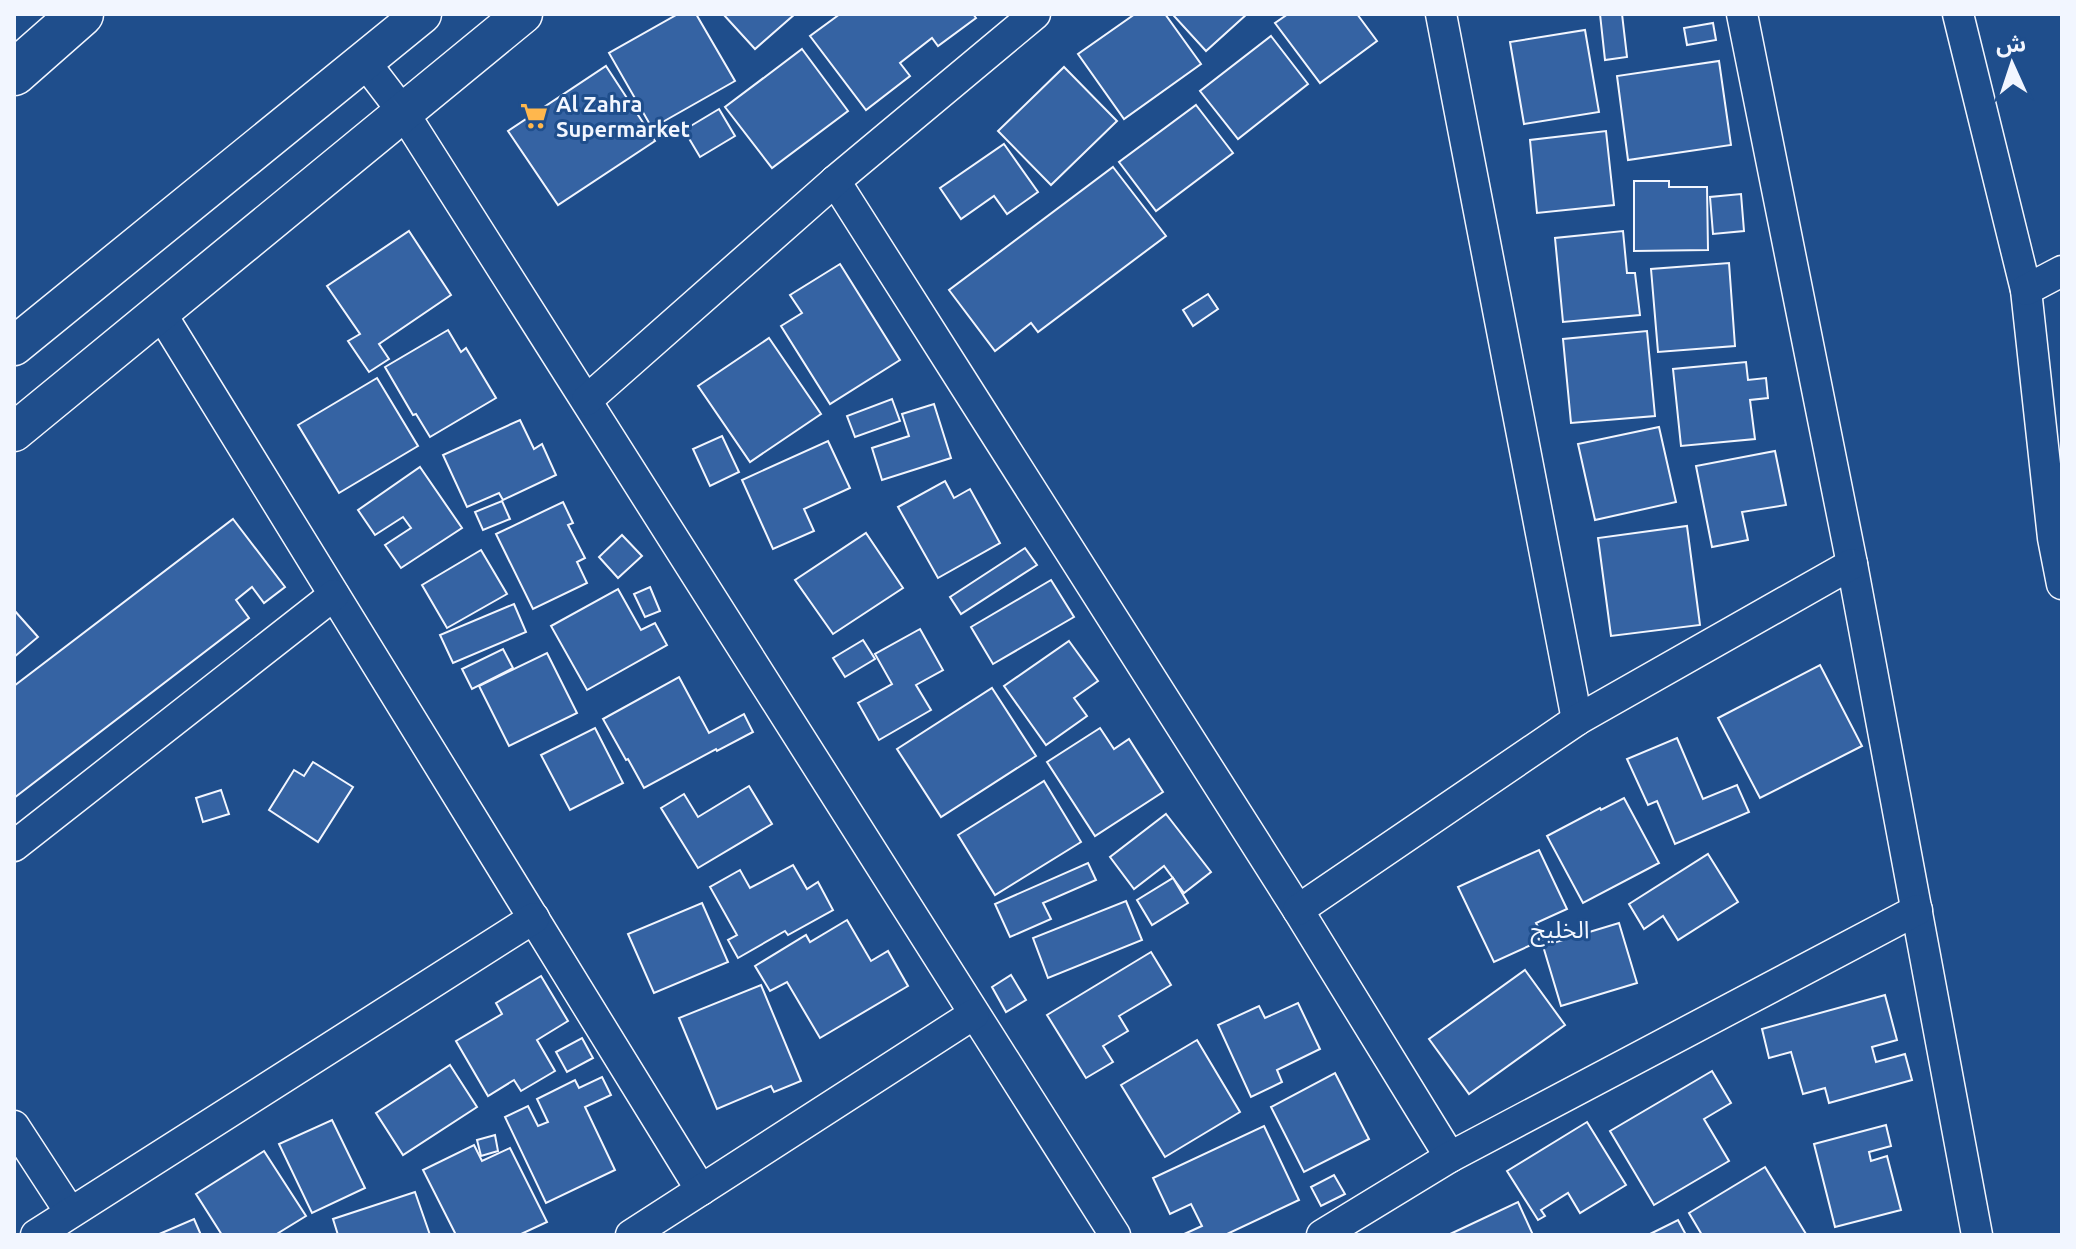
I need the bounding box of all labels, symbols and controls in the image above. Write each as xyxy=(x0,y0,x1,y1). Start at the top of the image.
north arrow xyxy=(1972,24,2052,104)
text: ش xyxy=(1995,30,2027,58)
place label: Al Zahra Supermarket xyxy=(556,91,690,141)
supermarket icon: Al Zahra Supermarket xyxy=(519,101,549,131)
district label: الخليج xyxy=(1531,916,1589,947)

